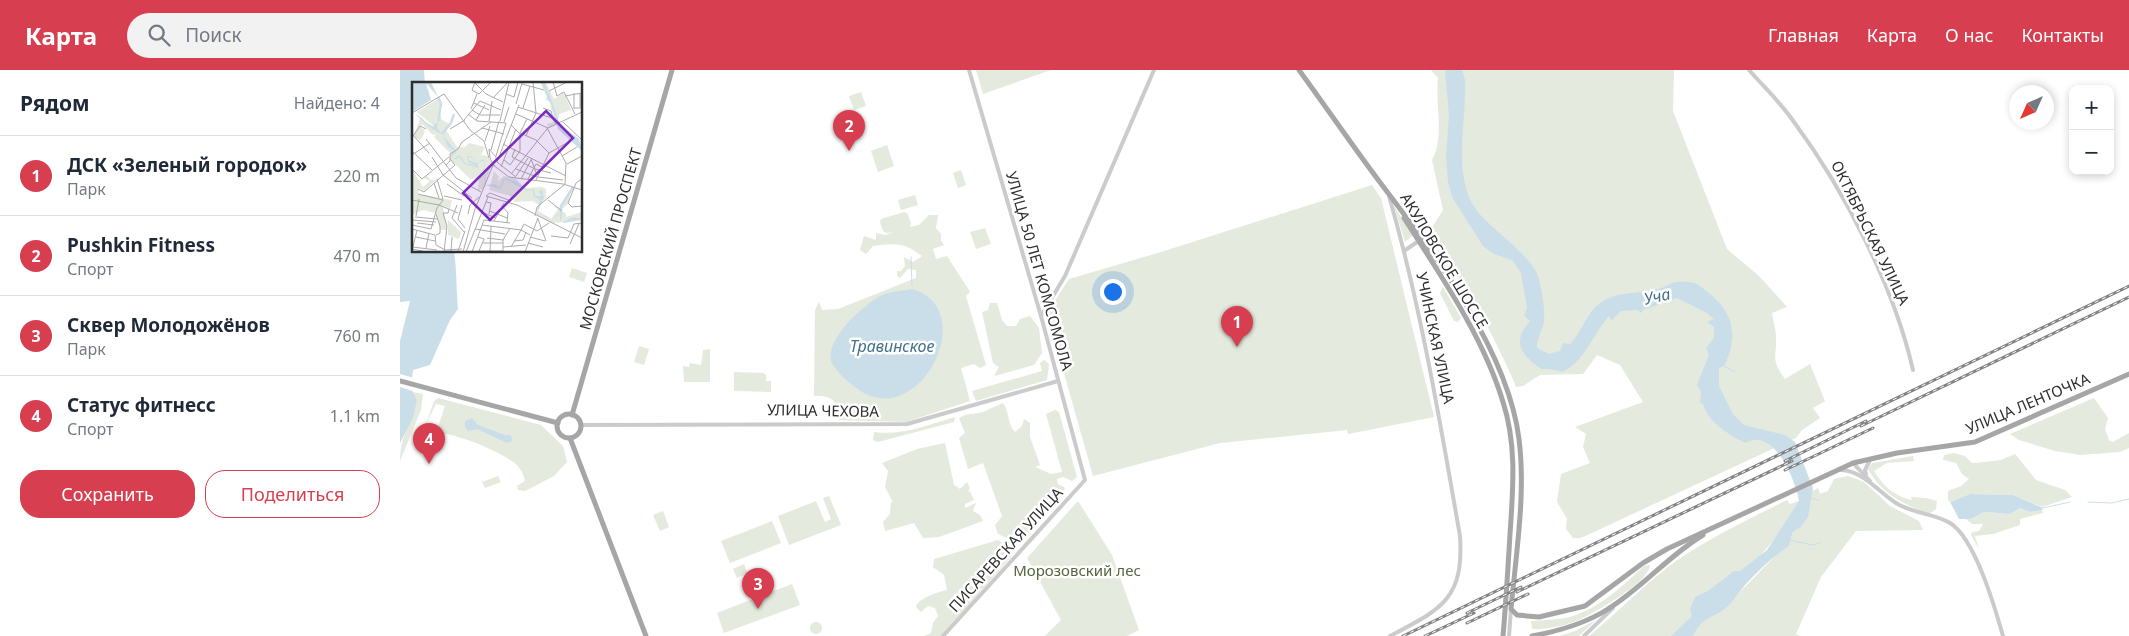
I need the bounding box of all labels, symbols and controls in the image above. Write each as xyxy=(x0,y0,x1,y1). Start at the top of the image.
search box xyxy=(127,13,477,58)
text: Карта xyxy=(25,19,97,52)
icon: search xyxy=(145,21,173,49)
text: Поиск xyxy=(185,22,242,48)
text: Главная xyxy=(1768,23,1839,47)
text: Карта xyxy=(1867,23,1917,47)
text: О нас xyxy=(1945,23,1993,47)
text: Контакты xyxy=(2021,23,2104,47)
inset map xyxy=(412,82,582,252)
north arrow xyxy=(2009,85,2054,130)
map controls xyxy=(2069,85,2114,175)
button: + xyxy=(2069,85,2114,130)
text: Рядом xyxy=(20,89,90,117)
text: Найдено: 4 xyxy=(294,92,380,114)
pin: 2 xyxy=(833,110,865,151)
button: − xyxy=(2069,130,2114,175)
street label: МОСКОВСКИЙ ПРОСПЕКТ xyxy=(574,145,646,332)
text: ДСК «Зеленый городок» xyxy=(67,152,307,178)
street label: ОКТЯБРЬСКАЯ УЛИЦА xyxy=(1827,157,1915,309)
text: 1 xyxy=(31,165,41,187)
text: 220 m xyxy=(333,165,380,187)
street label: УЛИЦА 50 ЛЕТ КОМСОМОЛА xyxy=(1002,169,1078,373)
text: Парк xyxy=(67,178,106,200)
street label: АКУЛОВСКОЕ ШОССЕ xyxy=(1396,189,1493,332)
text: Pushkin Fitness xyxy=(67,232,215,258)
text: 2 xyxy=(31,245,41,267)
text: 470 m xyxy=(333,245,380,267)
text: Спорт xyxy=(67,258,113,280)
street label: УЧИНСКАЯ УЛИЦА xyxy=(1412,270,1460,406)
your location xyxy=(1100,279,1126,305)
water label: Уча xyxy=(1642,282,1672,310)
pin: 1 xyxy=(1221,306,1253,347)
text: Сквер Молодожёнов xyxy=(67,312,270,338)
text: 3 xyxy=(31,325,41,347)
text: 760 m xyxy=(333,325,380,347)
water label: Травинское xyxy=(850,335,934,357)
text: Парк xyxy=(67,338,106,360)
street label: УЛИЦА ЛЕНТОЧКА xyxy=(1963,368,2093,438)
text: Статус фитнесс xyxy=(67,392,216,418)
street label: УЛИЦА ЧЕХОВА xyxy=(767,399,880,421)
text: 4 xyxy=(31,405,41,427)
text: 1.1 km xyxy=(330,405,380,427)
text: Спорт xyxy=(67,418,113,440)
pin: 4 xyxy=(413,423,445,464)
button: Сохранить xyxy=(20,470,195,518)
button: Поделиться xyxy=(205,470,380,518)
street label: ПИСАРЕВСКАЯ УЛИЦА xyxy=(944,482,1067,616)
park label: Морозовский лес xyxy=(1013,560,1141,580)
pin: 3 xyxy=(742,568,774,609)

